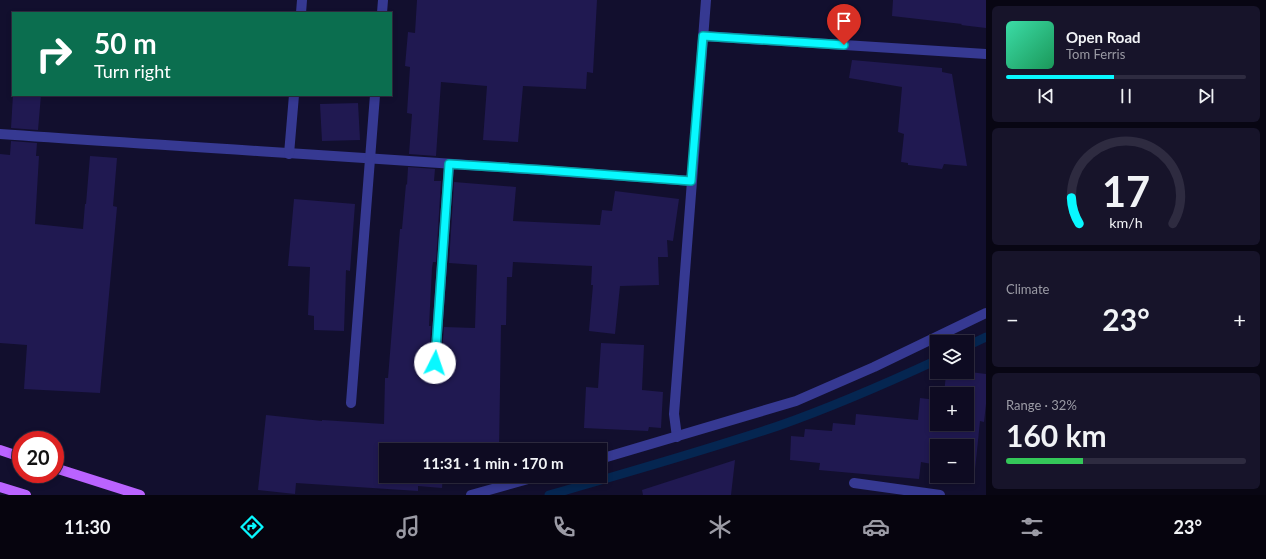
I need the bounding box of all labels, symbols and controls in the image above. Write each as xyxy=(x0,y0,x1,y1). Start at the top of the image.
pin xyxy=(827,4,861,45)
icon: arrive xyxy=(833,10,855,32)
text: 50 m xyxy=(94,26,157,60)
icon: right xyxy=(28,28,80,80)
text: Open Road xyxy=(1066,28,1141,46)
text: Tom Ferris xyxy=(1066,46,1125,62)
text: Turn right xyxy=(94,60,171,82)
icon: previous xyxy=(1035,85,1057,107)
icon: pause xyxy=(1115,85,1137,107)
icon: next xyxy=(1195,85,1217,107)
text: 17 xyxy=(1102,166,1150,216)
text: km/h xyxy=(1109,214,1143,231)
text: Climate xyxy=(1006,281,1049,297)
text: 23° xyxy=(1102,301,1150,337)
text: − xyxy=(1006,306,1019,333)
text: + xyxy=(1233,306,1246,333)
map controls xyxy=(930,335,974,483)
button: layers xyxy=(930,335,974,379)
position arrow xyxy=(414,342,456,384)
button: + xyxy=(930,387,974,431)
text: Range · 32% xyxy=(1006,397,1077,413)
text: 160 km xyxy=(1006,417,1107,453)
speed limit sign: 20 xyxy=(12,431,64,483)
button: − xyxy=(930,439,974,483)
text: 11:31 · 1 min · 170 m xyxy=(423,454,563,472)
icon: directions xyxy=(238,513,266,541)
icon: music xyxy=(394,513,422,541)
icon: phone xyxy=(550,513,578,541)
icon: climate xyxy=(706,513,734,541)
icon: car xyxy=(862,513,890,541)
icon: filters xyxy=(1018,513,1046,541)
text: 11:30 xyxy=(64,516,110,538)
text: 23° xyxy=(1174,516,1202,538)

